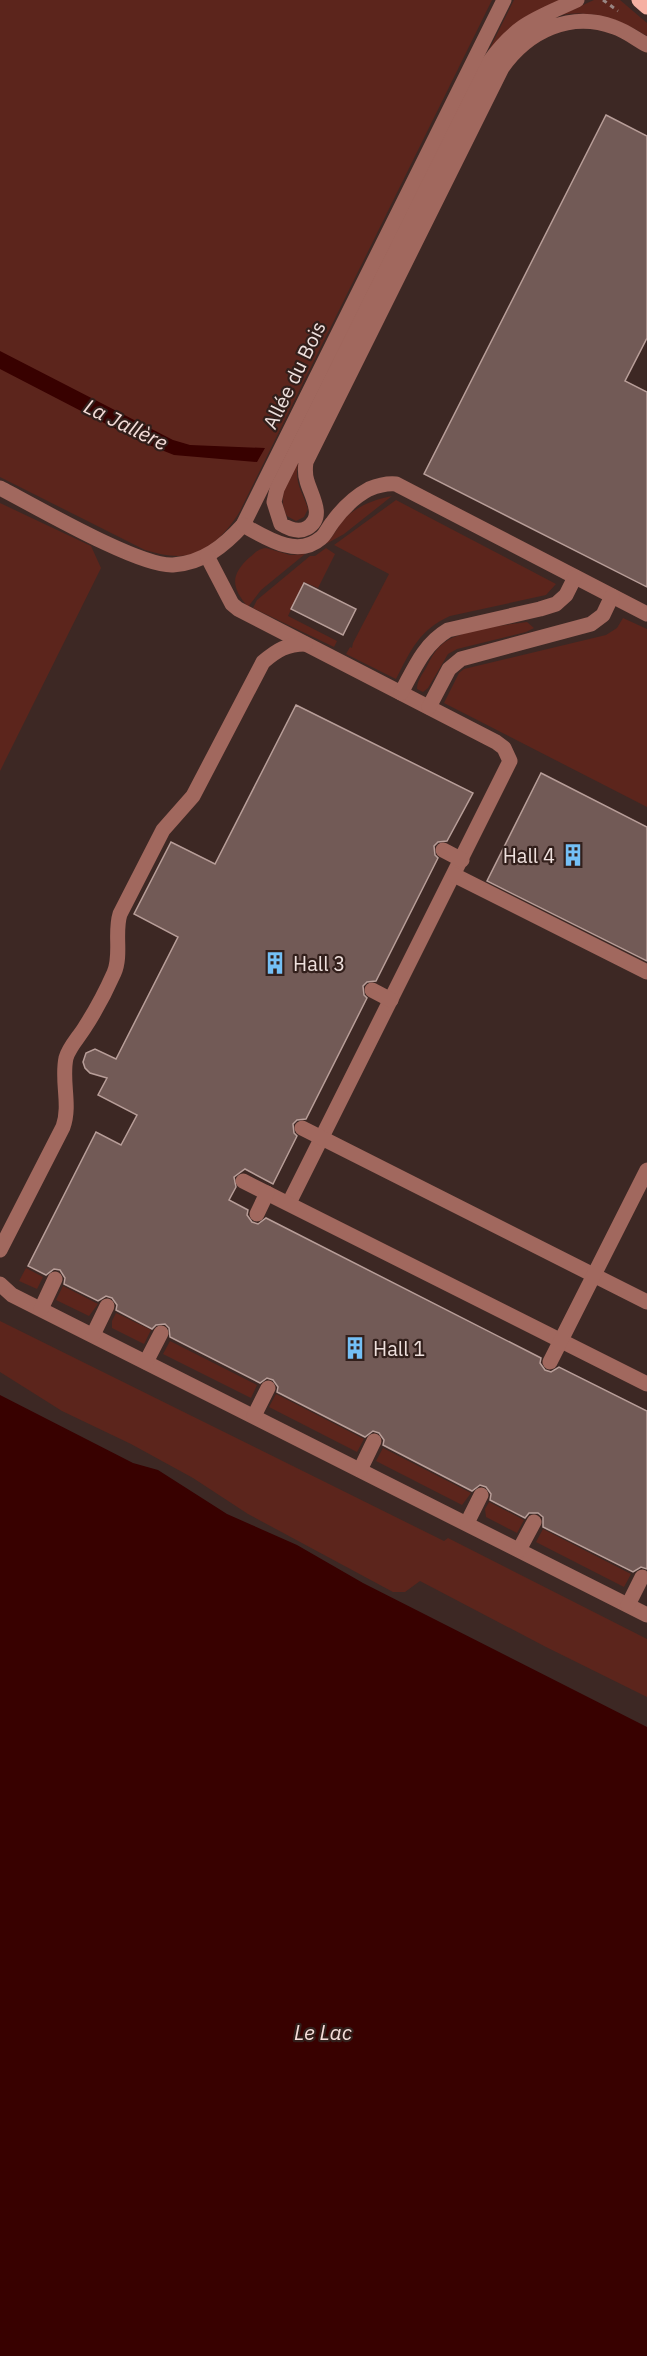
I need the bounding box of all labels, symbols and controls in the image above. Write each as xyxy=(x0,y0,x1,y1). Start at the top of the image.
street label: Allée du Bois xyxy=(256,317,332,433)
water label: La Jallère xyxy=(80,392,173,456)
place label: Hall 4 xyxy=(503,842,555,869)
building icon: Hall 4 xyxy=(560,842,586,868)
building icon: Hall 3 xyxy=(262,950,288,976)
place label: Hall 3 xyxy=(293,950,345,977)
building icon: Hall 1 xyxy=(342,1335,368,1361)
place label: Hall 1 xyxy=(373,1335,425,1362)
water label: Le Lac xyxy=(294,2018,352,2046)

